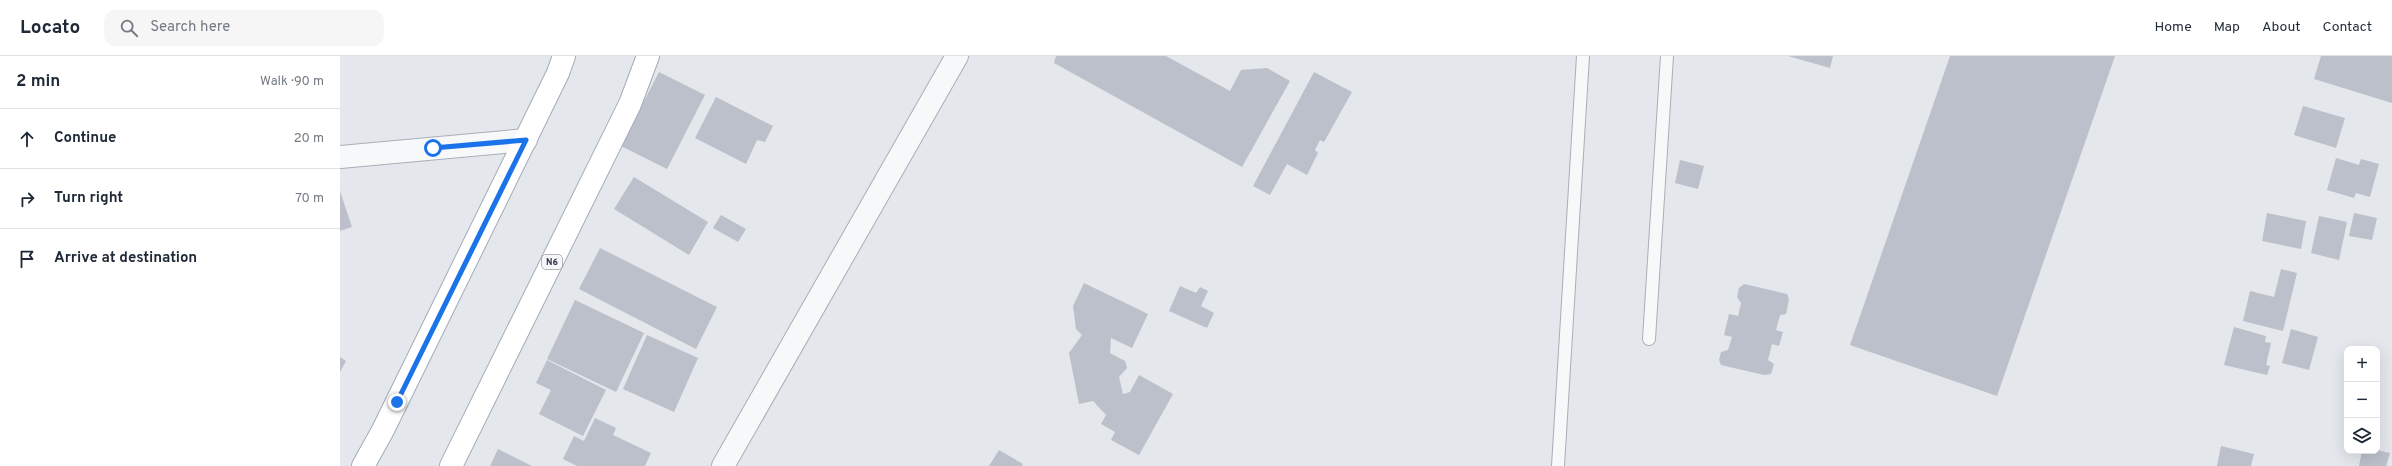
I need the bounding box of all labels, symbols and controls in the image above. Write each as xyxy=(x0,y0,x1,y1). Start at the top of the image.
search box xyxy=(104,10,384,46)
text: Locato xyxy=(20,16,80,40)
icon: search xyxy=(118,17,140,39)
text: Search here xyxy=(150,18,230,37)
text: Home xyxy=(2155,19,2192,36)
text: Map xyxy=(2214,19,2240,36)
text: About xyxy=(2262,19,2301,36)
text: Contact xyxy=(2323,19,2372,36)
text: 2 min xyxy=(16,71,60,93)
text: Walk · 90 m xyxy=(260,74,324,90)
icon: ahead xyxy=(16,128,38,150)
text: Continue xyxy=(54,129,116,148)
text: 20 m xyxy=(294,131,324,147)
route start xyxy=(424,139,442,157)
icon: right xyxy=(16,188,38,210)
text: Turn right xyxy=(54,189,123,208)
text: 70 m xyxy=(295,191,324,207)
icon: arrive xyxy=(16,248,38,270)
text: Arrive at destination xyxy=(54,249,197,268)
road number: N6 xyxy=(542,255,562,269)
map controls xyxy=(2344,346,2380,454)
button: + xyxy=(2344,346,2380,382)
button: − xyxy=(2344,382,2380,418)
route end xyxy=(388,393,406,411)
button: layers xyxy=(2344,418,2380,454)

